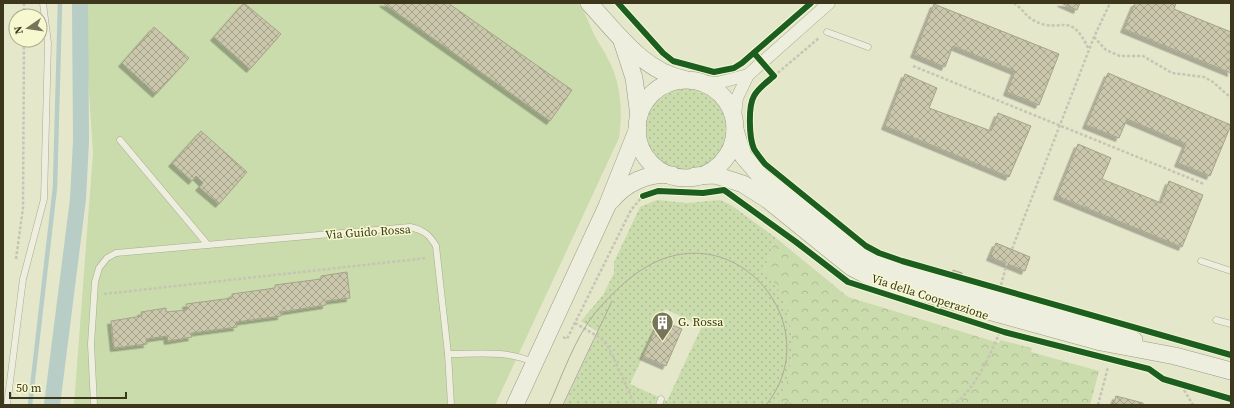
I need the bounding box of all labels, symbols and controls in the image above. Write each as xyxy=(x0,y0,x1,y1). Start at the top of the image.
north arrow xyxy=(8,8,48,48)
text: N xyxy=(11,25,27,36)
street label: Via Guido Rossa xyxy=(325,221,412,243)
street label: Via della Cooperazione xyxy=(869,270,991,324)
building icon: G. Rossa xyxy=(650,309,676,342)
place label: G. Rossa xyxy=(678,314,724,330)
scale bar xyxy=(10,374,126,400)
text: 50 m xyxy=(16,380,42,396)

